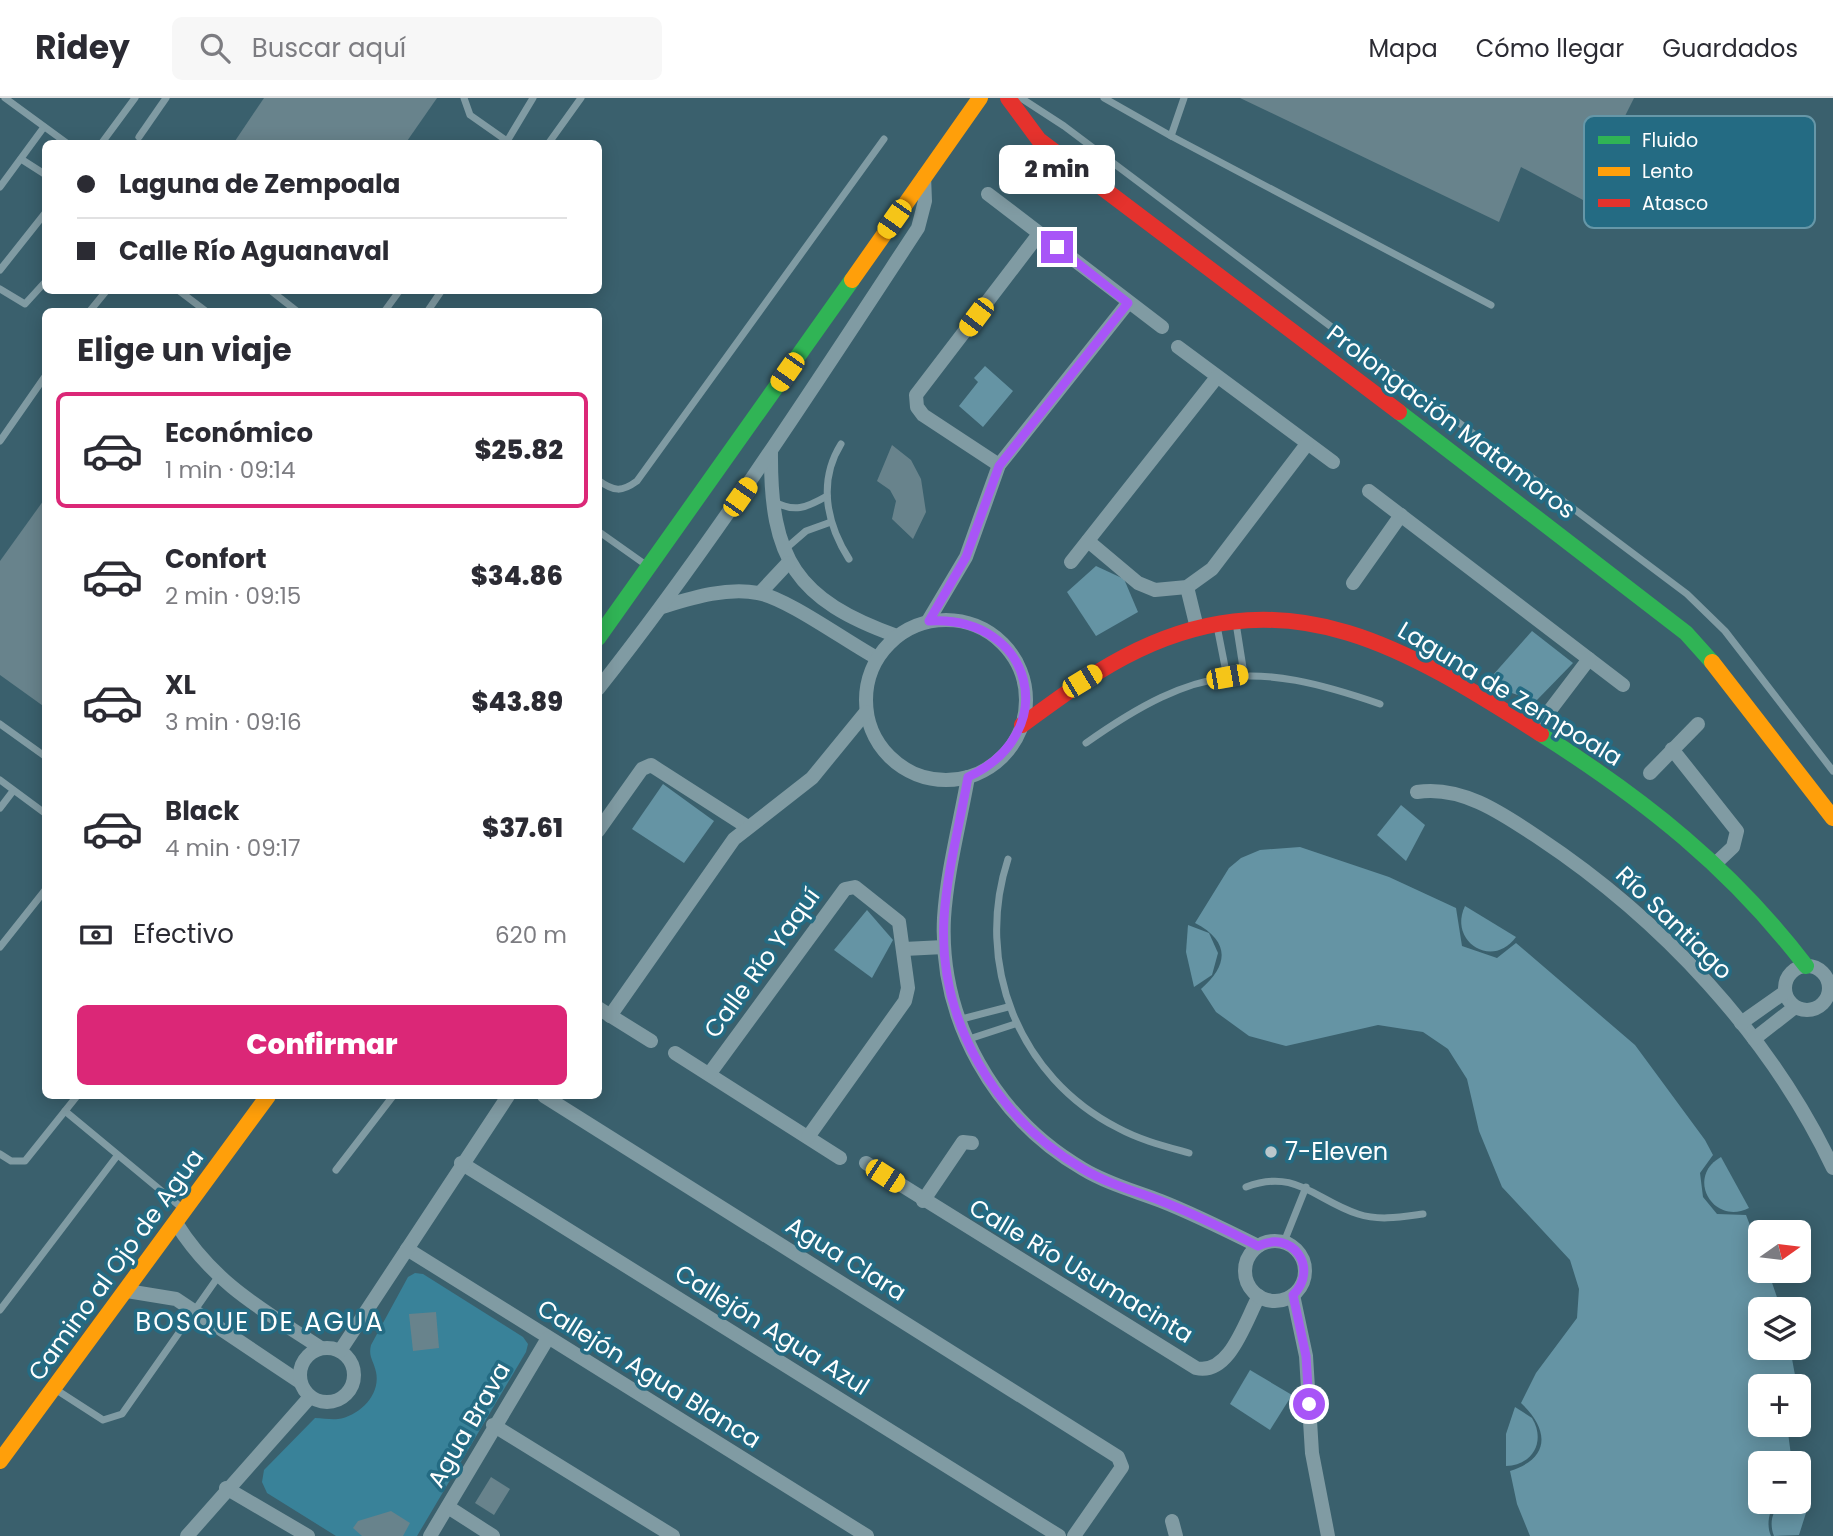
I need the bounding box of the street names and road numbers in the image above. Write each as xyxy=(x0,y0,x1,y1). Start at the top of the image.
street label: Prolongación Matamoros xyxy=(1320,317,1582,526)
street label: Laguna de Zempoala xyxy=(1392,613,1629,774)
street label: Río Santiago xyxy=(1609,859,1740,987)
street label: Calle Río Yaquí xyxy=(696,881,827,1044)
street label: Camino al Ojo de Agua xyxy=(20,1142,211,1387)
street label: Calle Río Usumacinta xyxy=(963,1191,1199,1351)
street label: Agua Clara xyxy=(780,1208,913,1309)
street label: Callejón Agua Azul xyxy=(669,1256,876,1403)
street label: Callejón Agua Blanca xyxy=(531,1291,767,1456)
street label: Agua Brava xyxy=(419,1356,518,1494)

